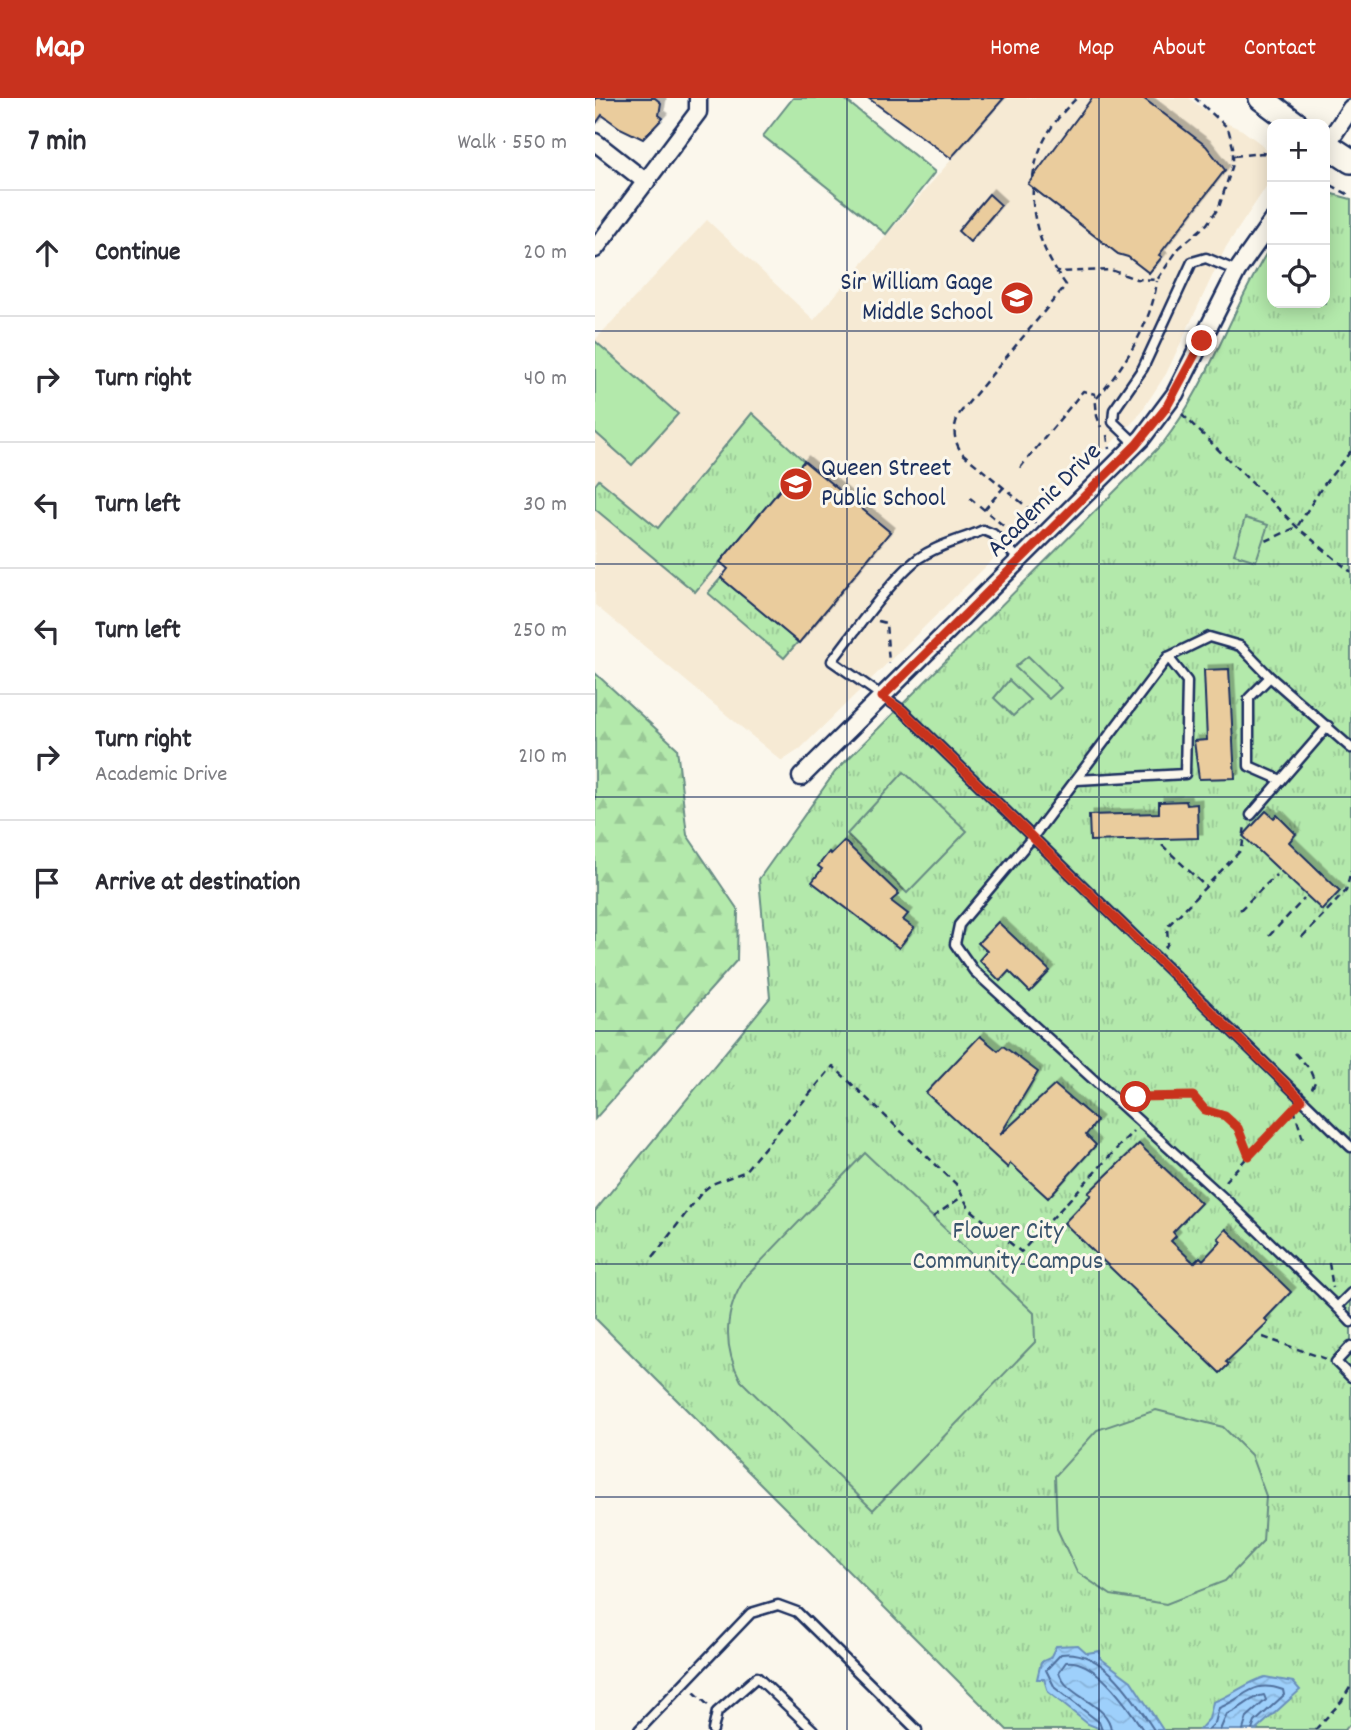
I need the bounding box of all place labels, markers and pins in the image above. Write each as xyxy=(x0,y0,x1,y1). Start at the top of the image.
place label: Sir William Gage Middle School xyxy=(840,265,993,332)
school or university icon: Sir William Gage Middle School xyxy=(998,279,1036,317)
place label: Queen Street Public School xyxy=(821,451,952,518)
school or university icon: Queen Street Public School xyxy=(777,465,815,503)

